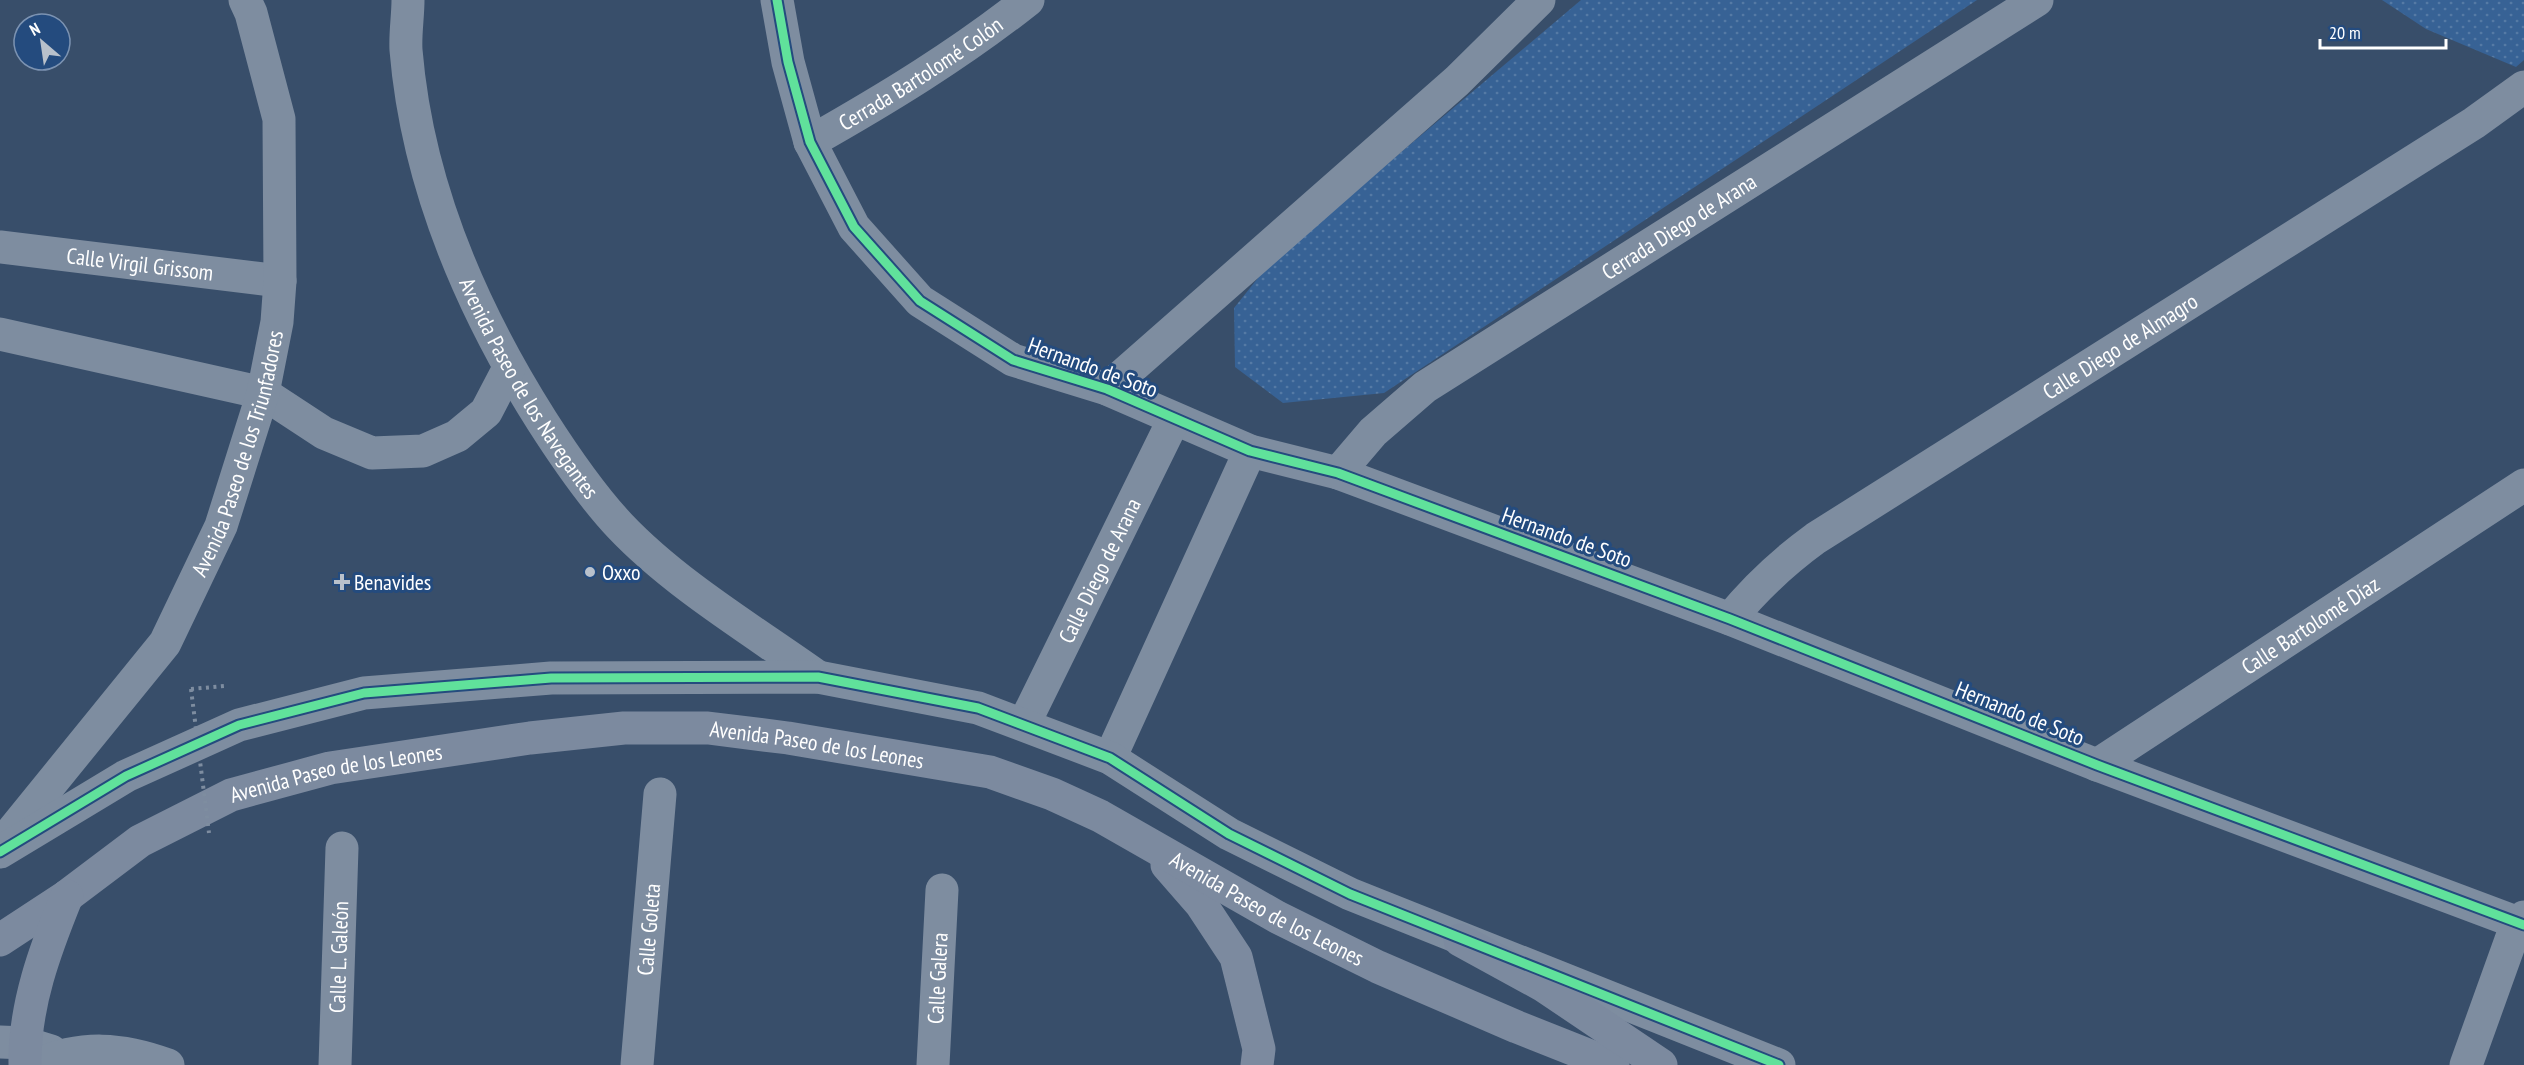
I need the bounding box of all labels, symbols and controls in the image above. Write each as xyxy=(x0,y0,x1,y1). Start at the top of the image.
street label: Cerrada Bartolomé Colón xyxy=(834,10,1008,137)
north arrow xyxy=(12,12,72,72)
scale bar xyxy=(2320,12,2446,50)
text: N xyxy=(26,18,43,40)
text: 20 m xyxy=(2329,21,2361,44)
street label: Cerrada Diego de Arana xyxy=(1596,167,1761,286)
street label: Calle Virgil Grissom xyxy=(65,241,215,287)
street label: Avenida Paseo de los Navegantes xyxy=(453,273,605,504)
street label: Calle Diego de Almagro xyxy=(2037,287,2203,406)
street label: Avenida Paseo de los Triunfadores xyxy=(185,328,289,581)
street label: Hernando de Soto xyxy=(1024,331,1162,403)
street label: Calle Diego de Arana xyxy=(1052,493,1147,648)
street label: Hernando de Soto xyxy=(1498,501,1636,573)
place label: Oxxo xyxy=(602,558,641,586)
marker: Oxxo xyxy=(583,565,597,579)
place label: Benavides xyxy=(354,568,431,596)
street label: Calle Bartolomé Díaz xyxy=(2236,570,2385,681)
marker: Benavides xyxy=(335,575,349,589)
street label: Hernando de Soto xyxy=(1952,674,2088,752)
street label: Avenida Paseo de los Leones xyxy=(708,714,926,775)
street label: Avenida Paseo de los Leones xyxy=(227,737,444,809)
street label: Avenida Paseo de los Leones xyxy=(1165,845,1369,972)
street label: Calle Goleta xyxy=(631,882,666,977)
street label: Calle L. Galeón xyxy=(323,901,354,1013)
street label: Calle Galera xyxy=(921,932,954,1024)

